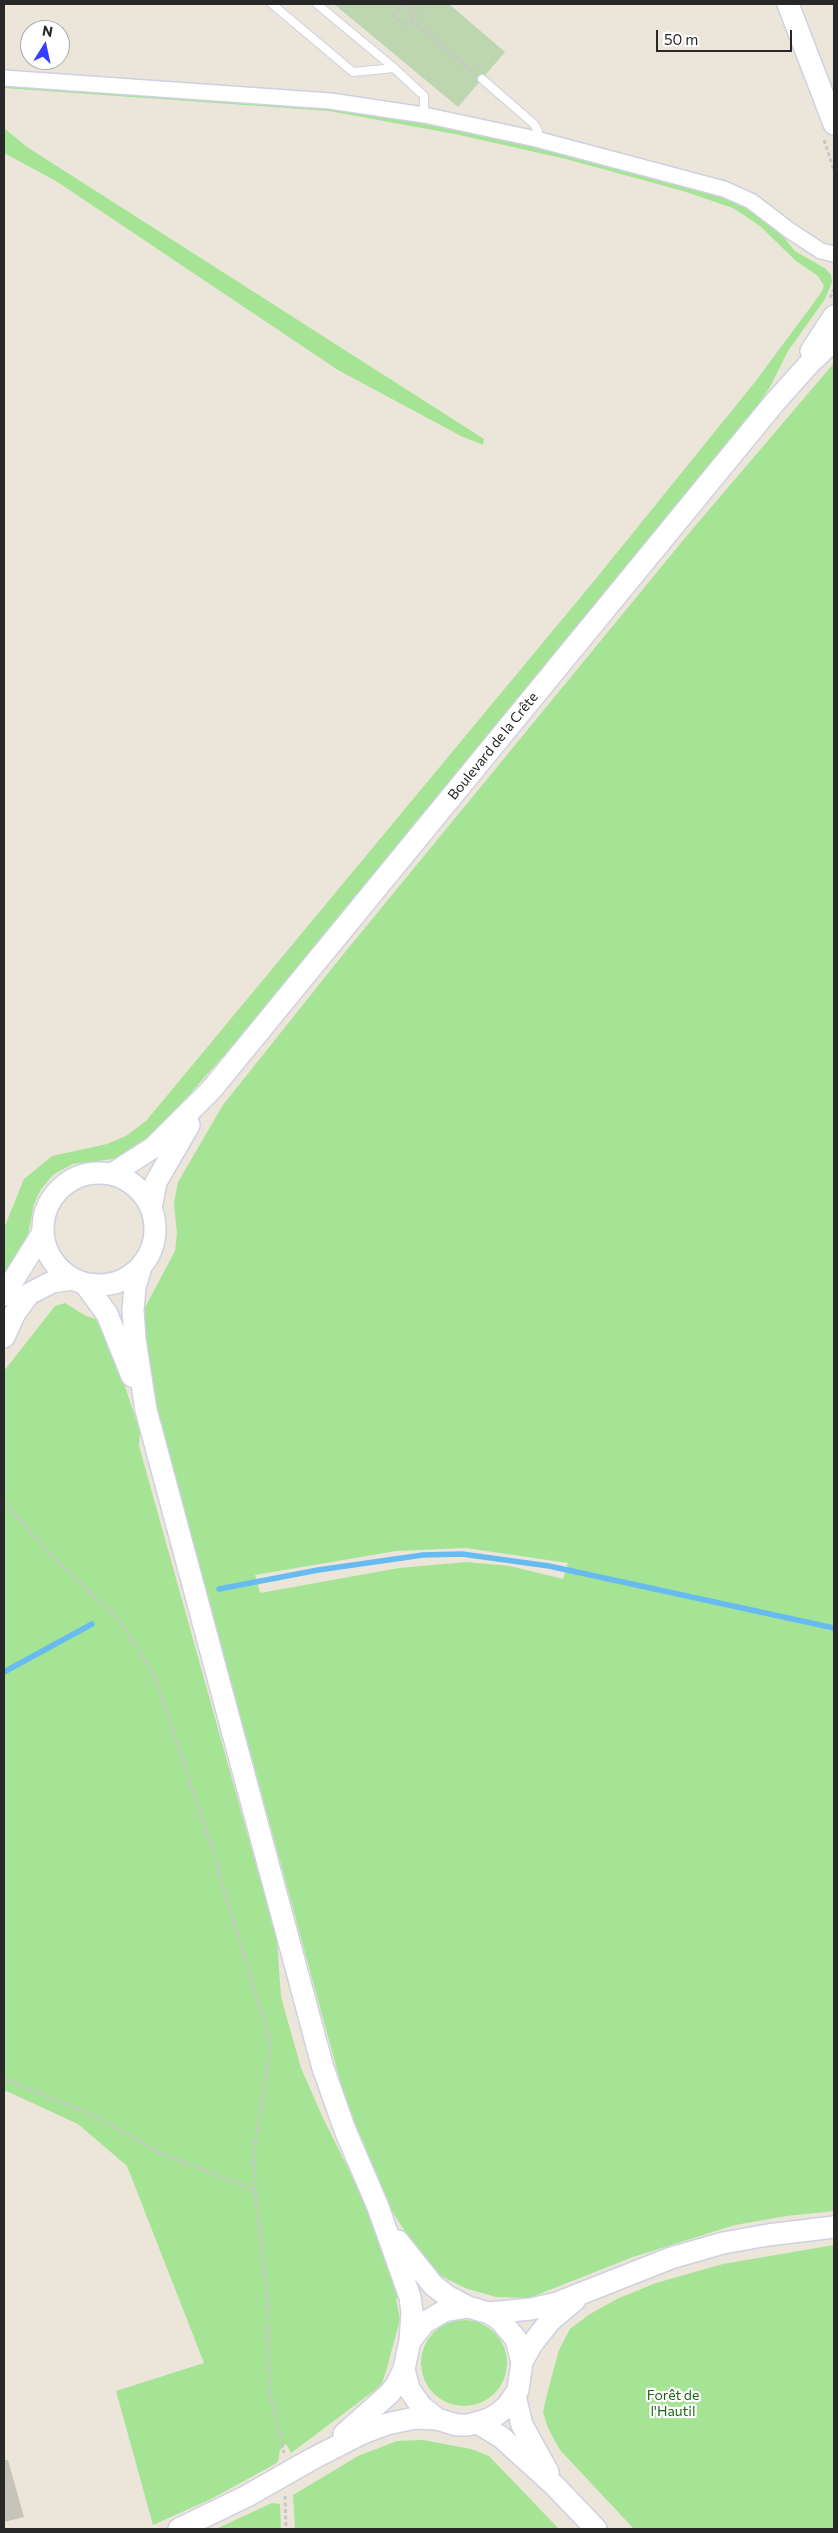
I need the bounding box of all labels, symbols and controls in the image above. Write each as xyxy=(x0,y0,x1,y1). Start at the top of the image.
north arrow xyxy=(20,20,70,70)
scale bar xyxy=(658,20,794,52)
text: N xyxy=(41,21,54,40)
text: 50 m xyxy=(664,30,698,48)
street label: Boulevard de la Crête xyxy=(444,689,542,803)
park label: Forêt de l'Hautil xyxy=(647,2387,699,2420)

